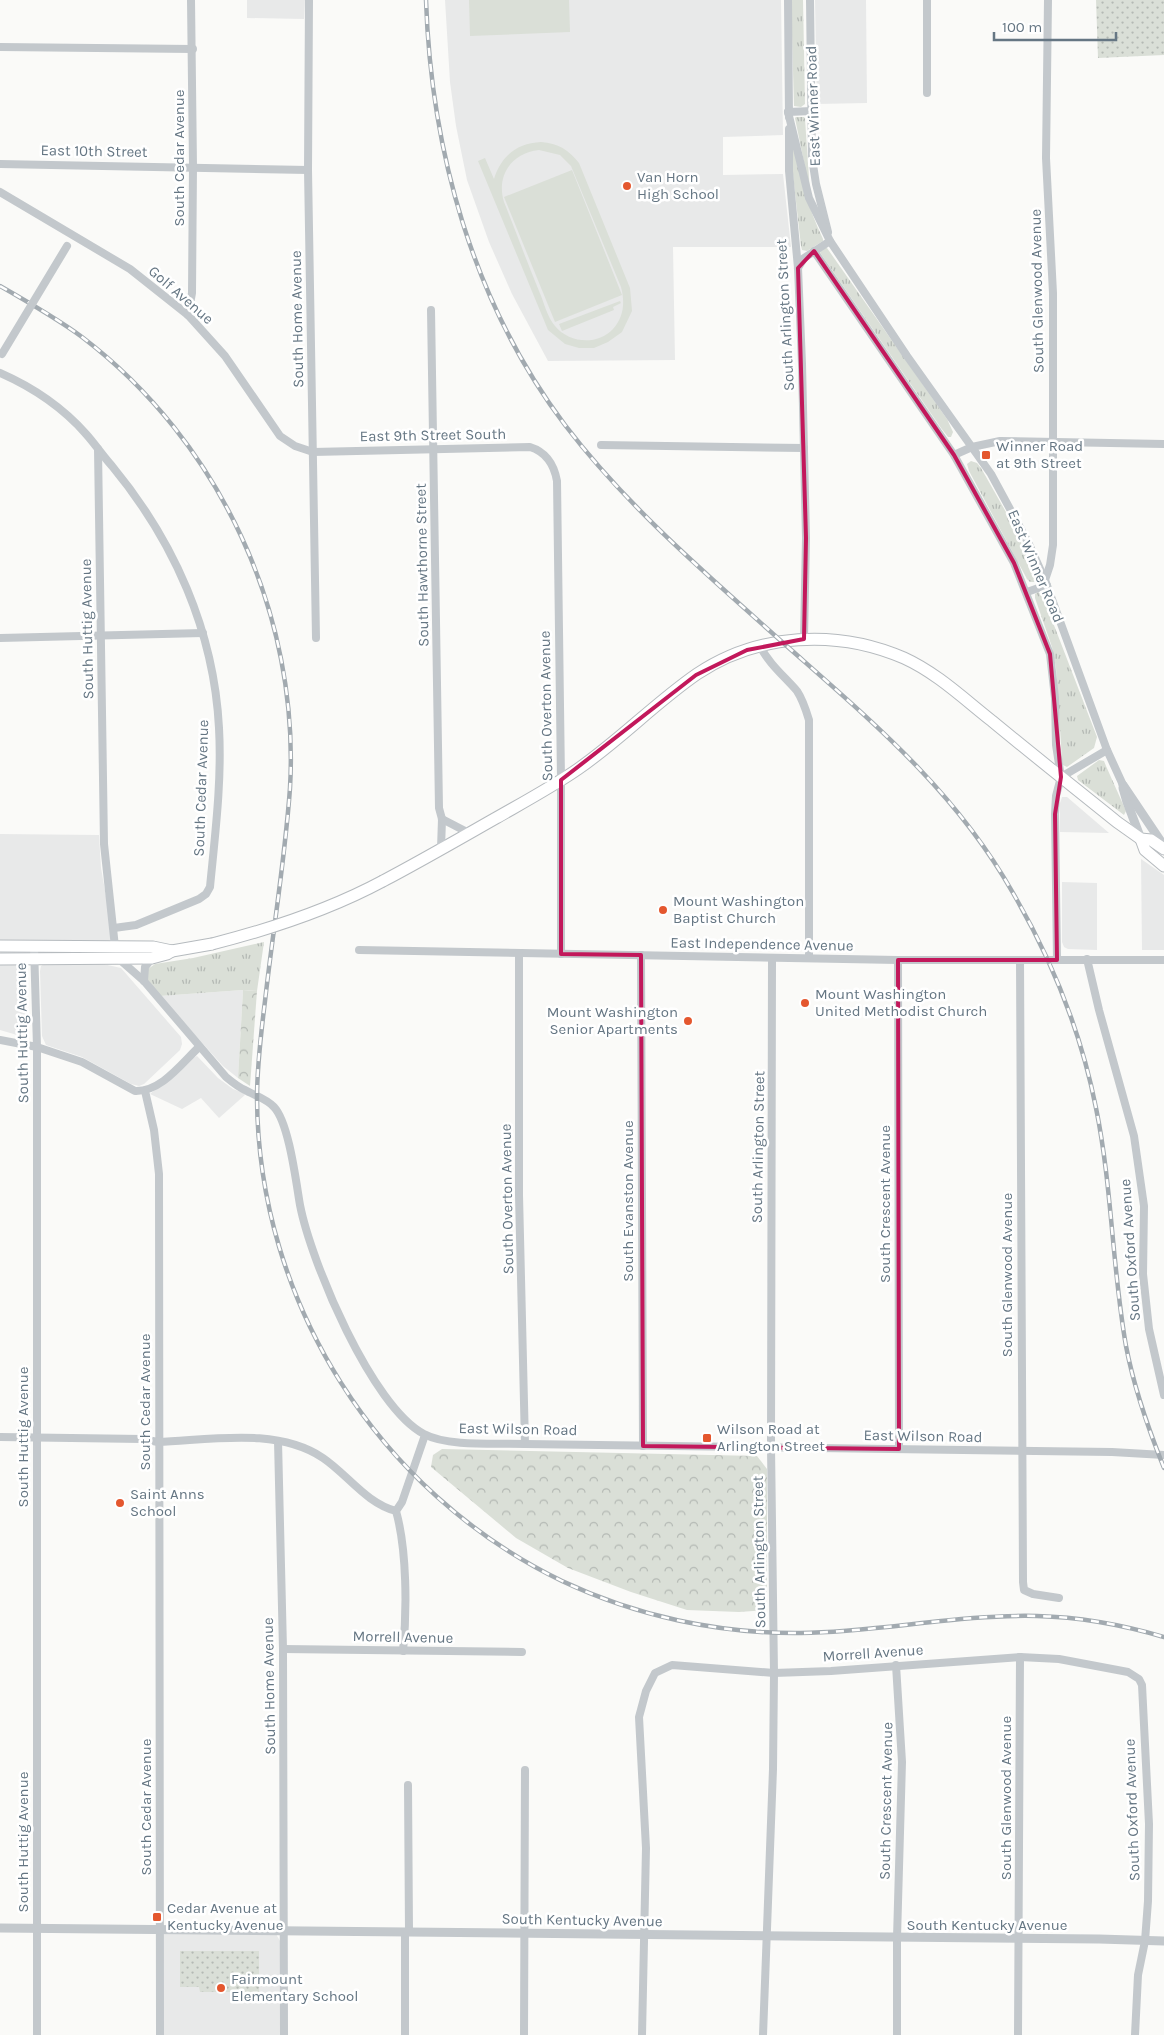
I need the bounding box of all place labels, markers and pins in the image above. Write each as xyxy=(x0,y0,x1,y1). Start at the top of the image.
place label: Van Horn High School xyxy=(637,168,719,203)
marker: Van Horn High School xyxy=(621,180,633,192)
place label: Winner Road at 9th Street xyxy=(996,437,1083,472)
marker: Winner Road at 9th Street xyxy=(980,449,992,461)
place label: Mount Washington Baptist Church xyxy=(673,892,804,927)
marker: Mount Washington Baptist Church xyxy=(657,904,669,916)
place label: Mount Washington United Methodist Church xyxy=(815,985,987,1020)
marker: Mount Washington United Methodist Church xyxy=(799,997,811,1009)
place label: Mount Washington Senior Apartments xyxy=(547,1003,678,1038)
marker: Mount Washington Senior Apartments xyxy=(682,1015,694,1027)
place label: Wilson Road at Arlington Street xyxy=(717,1420,825,1455)
marker: Wilson Road at Arlington Street xyxy=(701,1432,713,1444)
place label: Saint Anns School xyxy=(130,1485,205,1520)
marker: Saint Anns School xyxy=(114,1497,126,1509)
place label: Cedar Avenue at Kentucky Avenue xyxy=(167,1899,283,1934)
marker: Cedar Avenue at Kentucky Avenue xyxy=(151,1911,163,1923)
place label: Fairmount Elementary School xyxy=(231,1970,358,2005)
marker: Fairmount Elementary School xyxy=(215,1982,227,1994)

